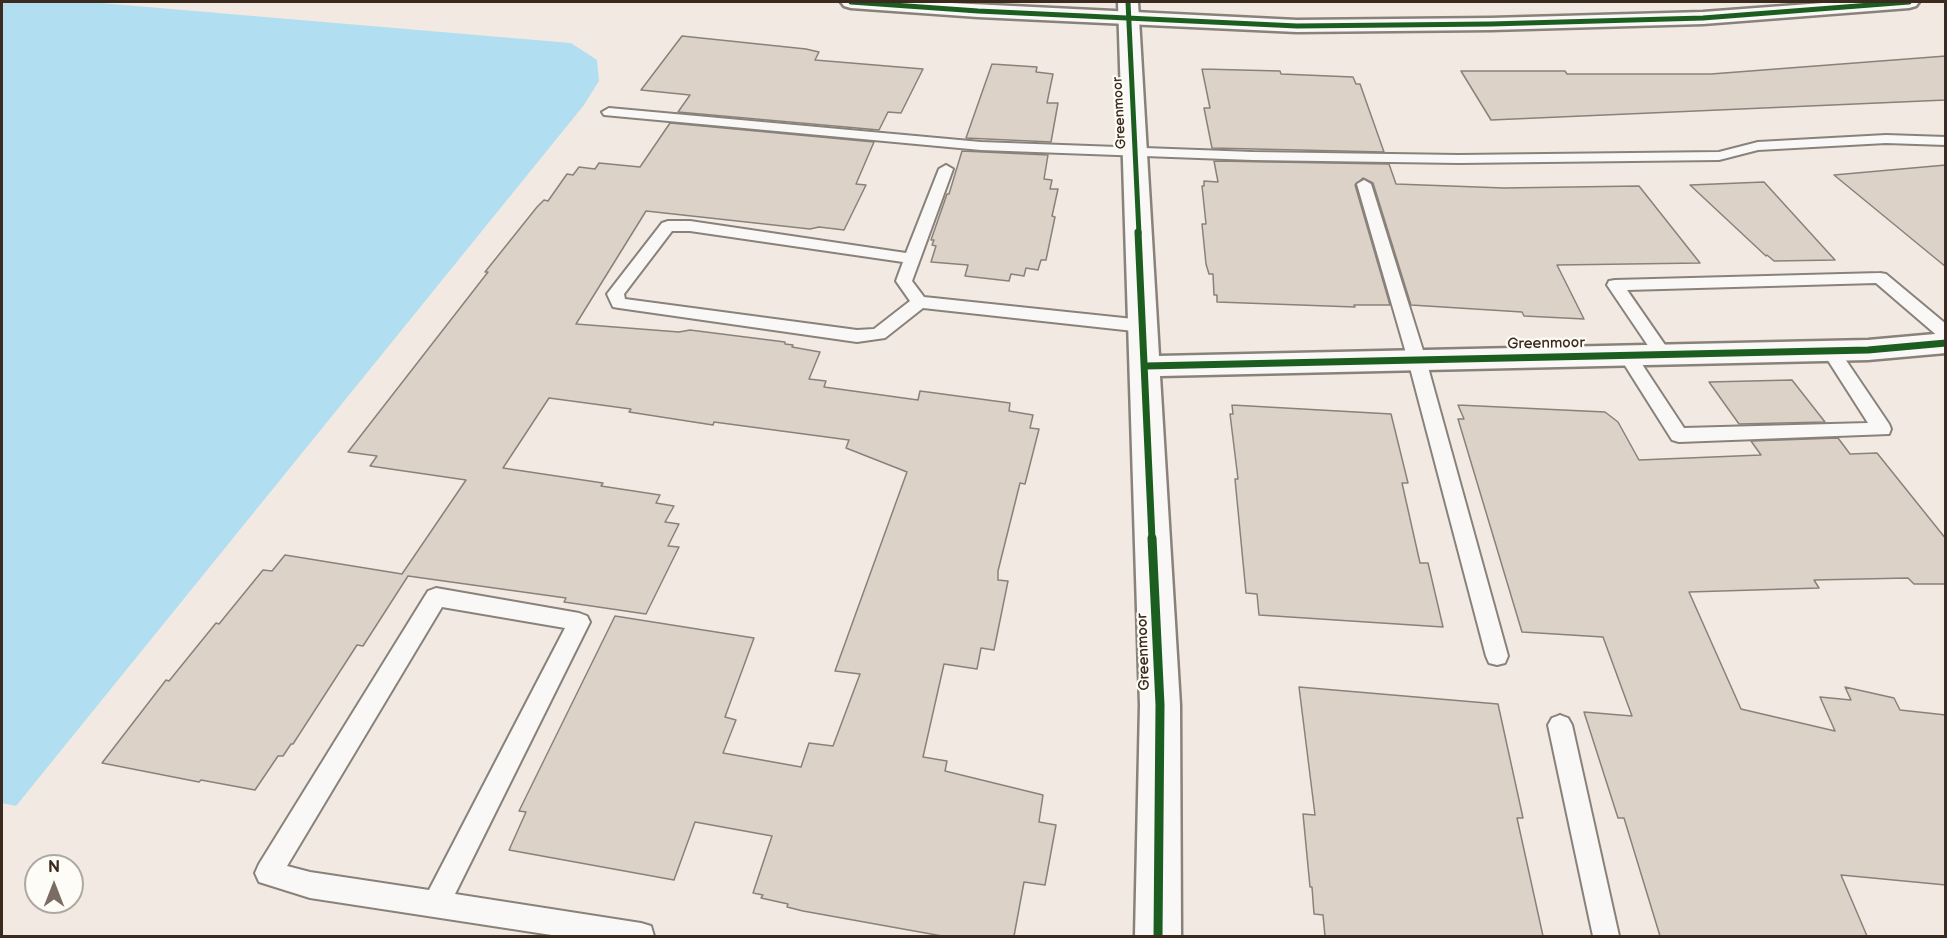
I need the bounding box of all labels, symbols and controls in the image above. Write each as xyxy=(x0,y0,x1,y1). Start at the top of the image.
street label: Greenmoor xyxy=(1110,76,1130,150)
street label: Greenmoor xyxy=(1507,334,1585,354)
street label: Greenmoor xyxy=(1134,613,1154,691)
north arrow xyxy=(24,854,84,914)
text: N xyxy=(48,858,60,877)

